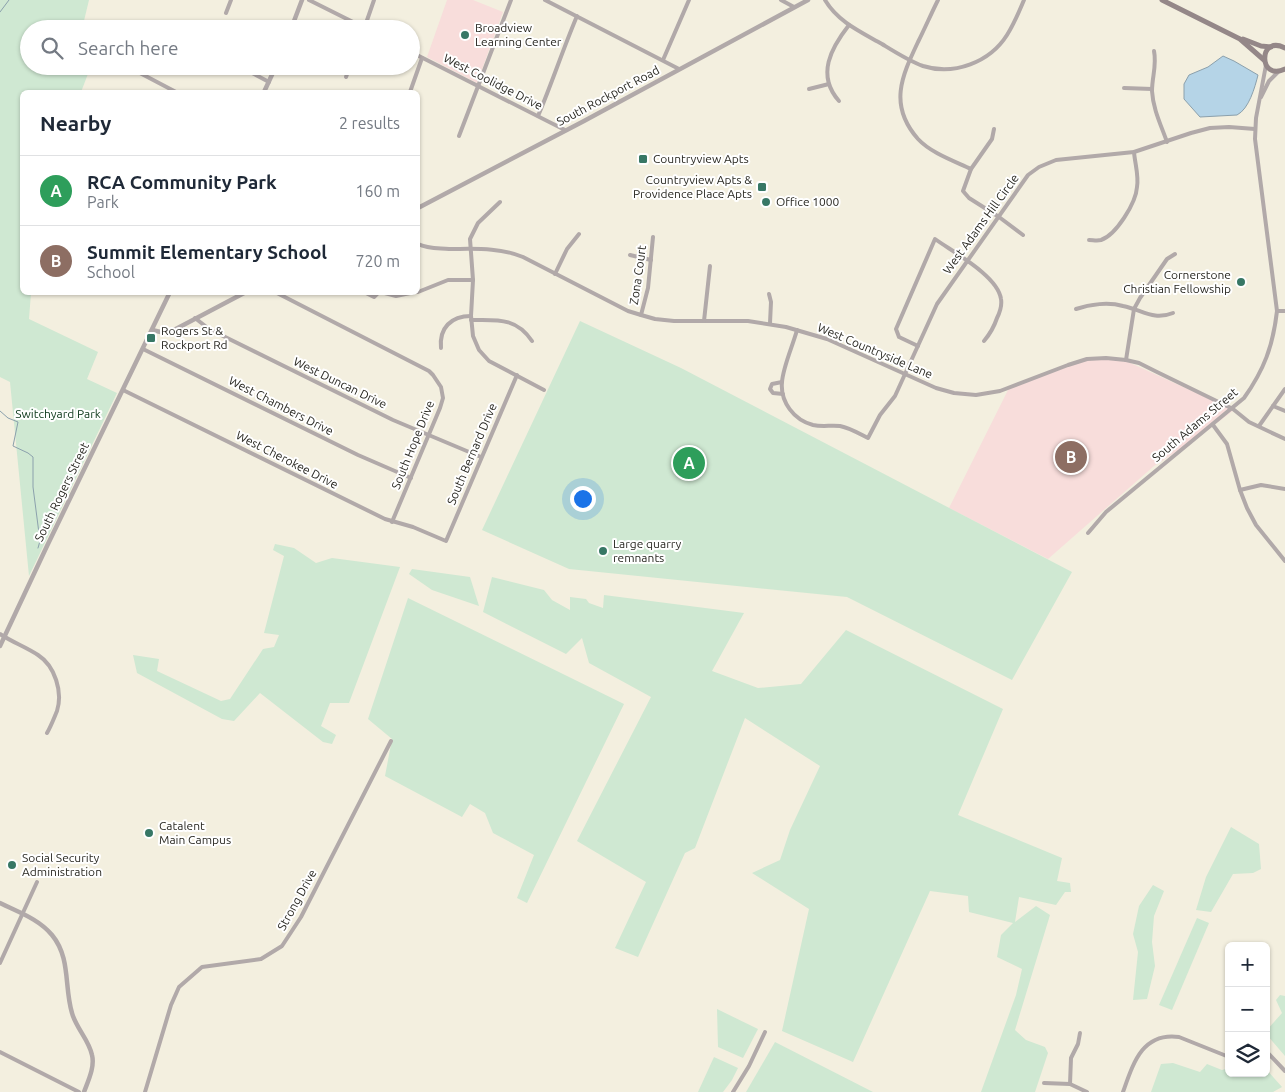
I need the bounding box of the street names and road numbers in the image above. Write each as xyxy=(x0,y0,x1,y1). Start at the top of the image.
street label: West Coolidge Drive xyxy=(442,51,545,112)
street label: South Rockport Road xyxy=(554,63,661,128)
street label: West Adams Hill Circle xyxy=(940,171,1021,276)
street label: Zona Court xyxy=(627,244,648,306)
street label: West Countryside Lane xyxy=(816,320,935,381)
street label: West Duncan Drive xyxy=(291,354,389,411)
street label: West Chambers Drive xyxy=(227,374,336,438)
street label: South Adams Street xyxy=(1149,385,1240,464)
street label: South Hope Drive xyxy=(389,399,436,491)
street label: South Bernard Drive xyxy=(444,401,499,506)
street label: West Cherokee Drive xyxy=(234,428,340,491)
street label: South Rogers Street xyxy=(32,440,91,543)
street label: Strong Drive xyxy=(275,867,319,932)

